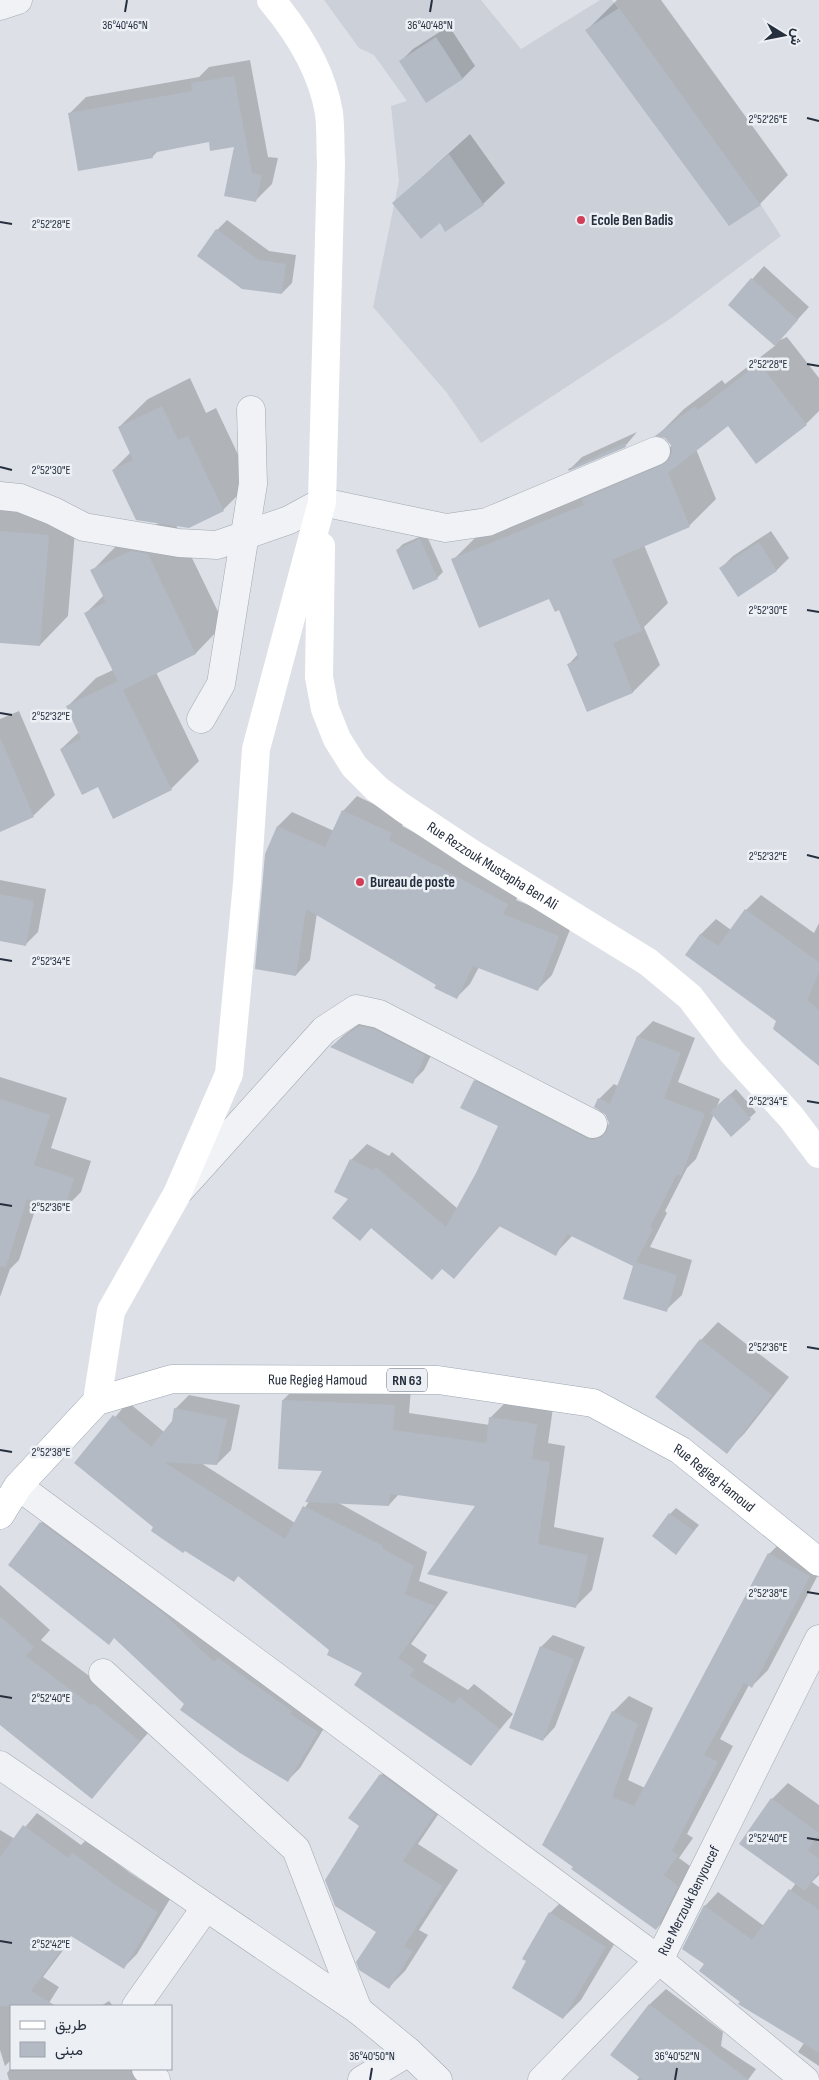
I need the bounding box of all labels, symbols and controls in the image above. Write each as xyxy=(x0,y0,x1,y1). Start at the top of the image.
north arrow xyxy=(759,10,809,60)
text: 36°40'46"N xyxy=(102,18,148,33)
text: 36°40'48"N xyxy=(407,18,453,33)
text: ش xyxy=(786,27,806,47)
text: 2°52'26"E xyxy=(749,112,787,127)
place label: Ecole Ben Badis xyxy=(591,211,674,230)
marker: Ecole Ben Badis xyxy=(575,214,587,226)
text: 2°52'28"E xyxy=(32,217,70,232)
text: 2°52'28"E xyxy=(749,357,787,372)
text: 2°52'30"E xyxy=(32,463,71,478)
text: 2°52'30"E xyxy=(749,603,788,618)
text: 2°52'32"E xyxy=(32,709,70,724)
street label: Rue Rezzouk Mustapha Ben Ali xyxy=(423,817,562,914)
text: 2°52'32"E xyxy=(749,849,787,864)
place label: Bureau de poste xyxy=(370,873,455,892)
marker: Bureau de poste xyxy=(354,876,366,888)
text: 2°52'34"E xyxy=(32,954,70,969)
text: 2°52'34"E xyxy=(749,1094,787,1109)
text: 2°52'36"E xyxy=(32,1200,70,1215)
text: 2°52'36"E xyxy=(749,1340,787,1355)
road number: RN 63 xyxy=(387,1368,427,1392)
street label: Rue Regieg Hamoud xyxy=(268,1370,367,1390)
street label: Rue Regieg Hamoud xyxy=(670,1439,759,1517)
text: 2°52'38"E xyxy=(32,1445,70,1460)
text: 2°52'38"E xyxy=(749,1586,787,1601)
text: 2°52'40"E xyxy=(32,1691,71,1706)
text: 2°52'40"E xyxy=(749,1831,788,1846)
street label: Rue Merzouk Benyoucef xyxy=(654,1842,725,1959)
text: 2°52'42"E xyxy=(32,1937,70,1952)
legend xyxy=(10,2005,172,2070)
text: طريق xyxy=(55,2016,87,2035)
text: مبنى xyxy=(55,2041,83,2060)
text: 36°40'50"N xyxy=(349,2049,395,2064)
text: 36°40'52"N xyxy=(654,2049,700,2064)

